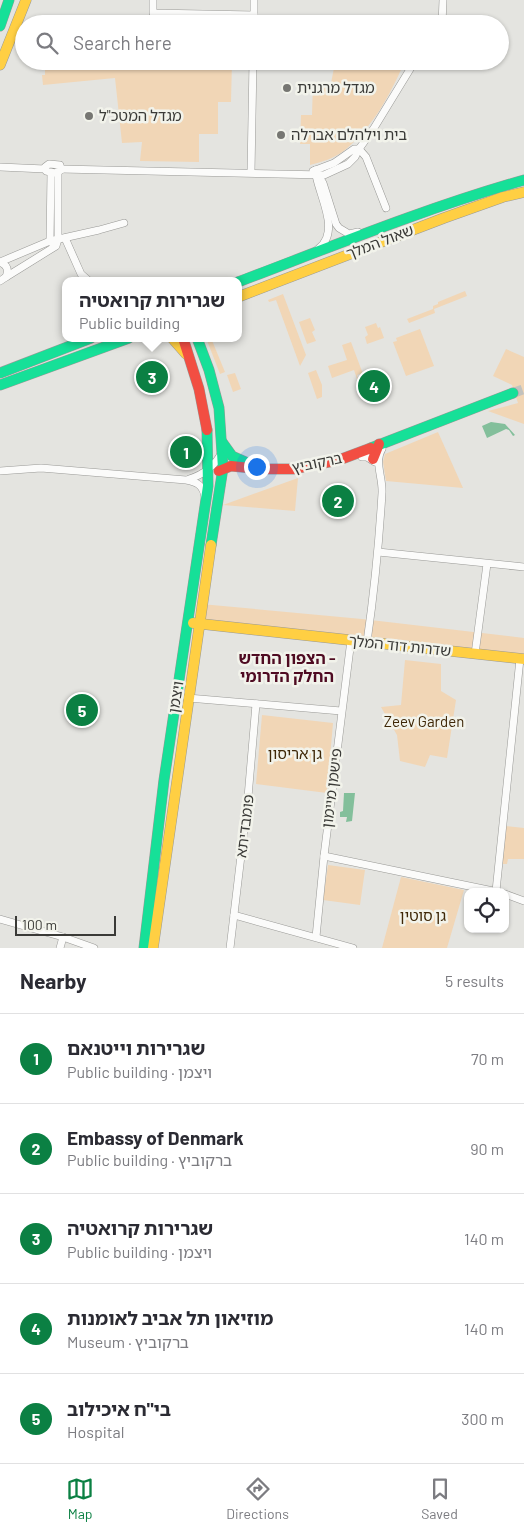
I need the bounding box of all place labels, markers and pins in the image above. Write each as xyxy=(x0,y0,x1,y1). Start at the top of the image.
place label: מגדל מרגנית xyxy=(297,78,375,96)
marker: מגדל מרגנית xyxy=(281,82,293,94)
place label: מגדל המטכ"ל xyxy=(99,106,182,124)
marker: מגדל המטכ"ל xyxy=(83,110,95,122)
place label: בית וילהלם אברלה xyxy=(291,125,407,143)
marker: בית וילהלם אברלה xyxy=(275,129,287,141)
pin: 3 xyxy=(136,358,168,396)
pin: 4 xyxy=(358,367,390,405)
pin: 1 xyxy=(170,433,202,471)
pin: 2 xyxy=(322,482,354,520)
pin: 5 xyxy=(66,691,98,729)

